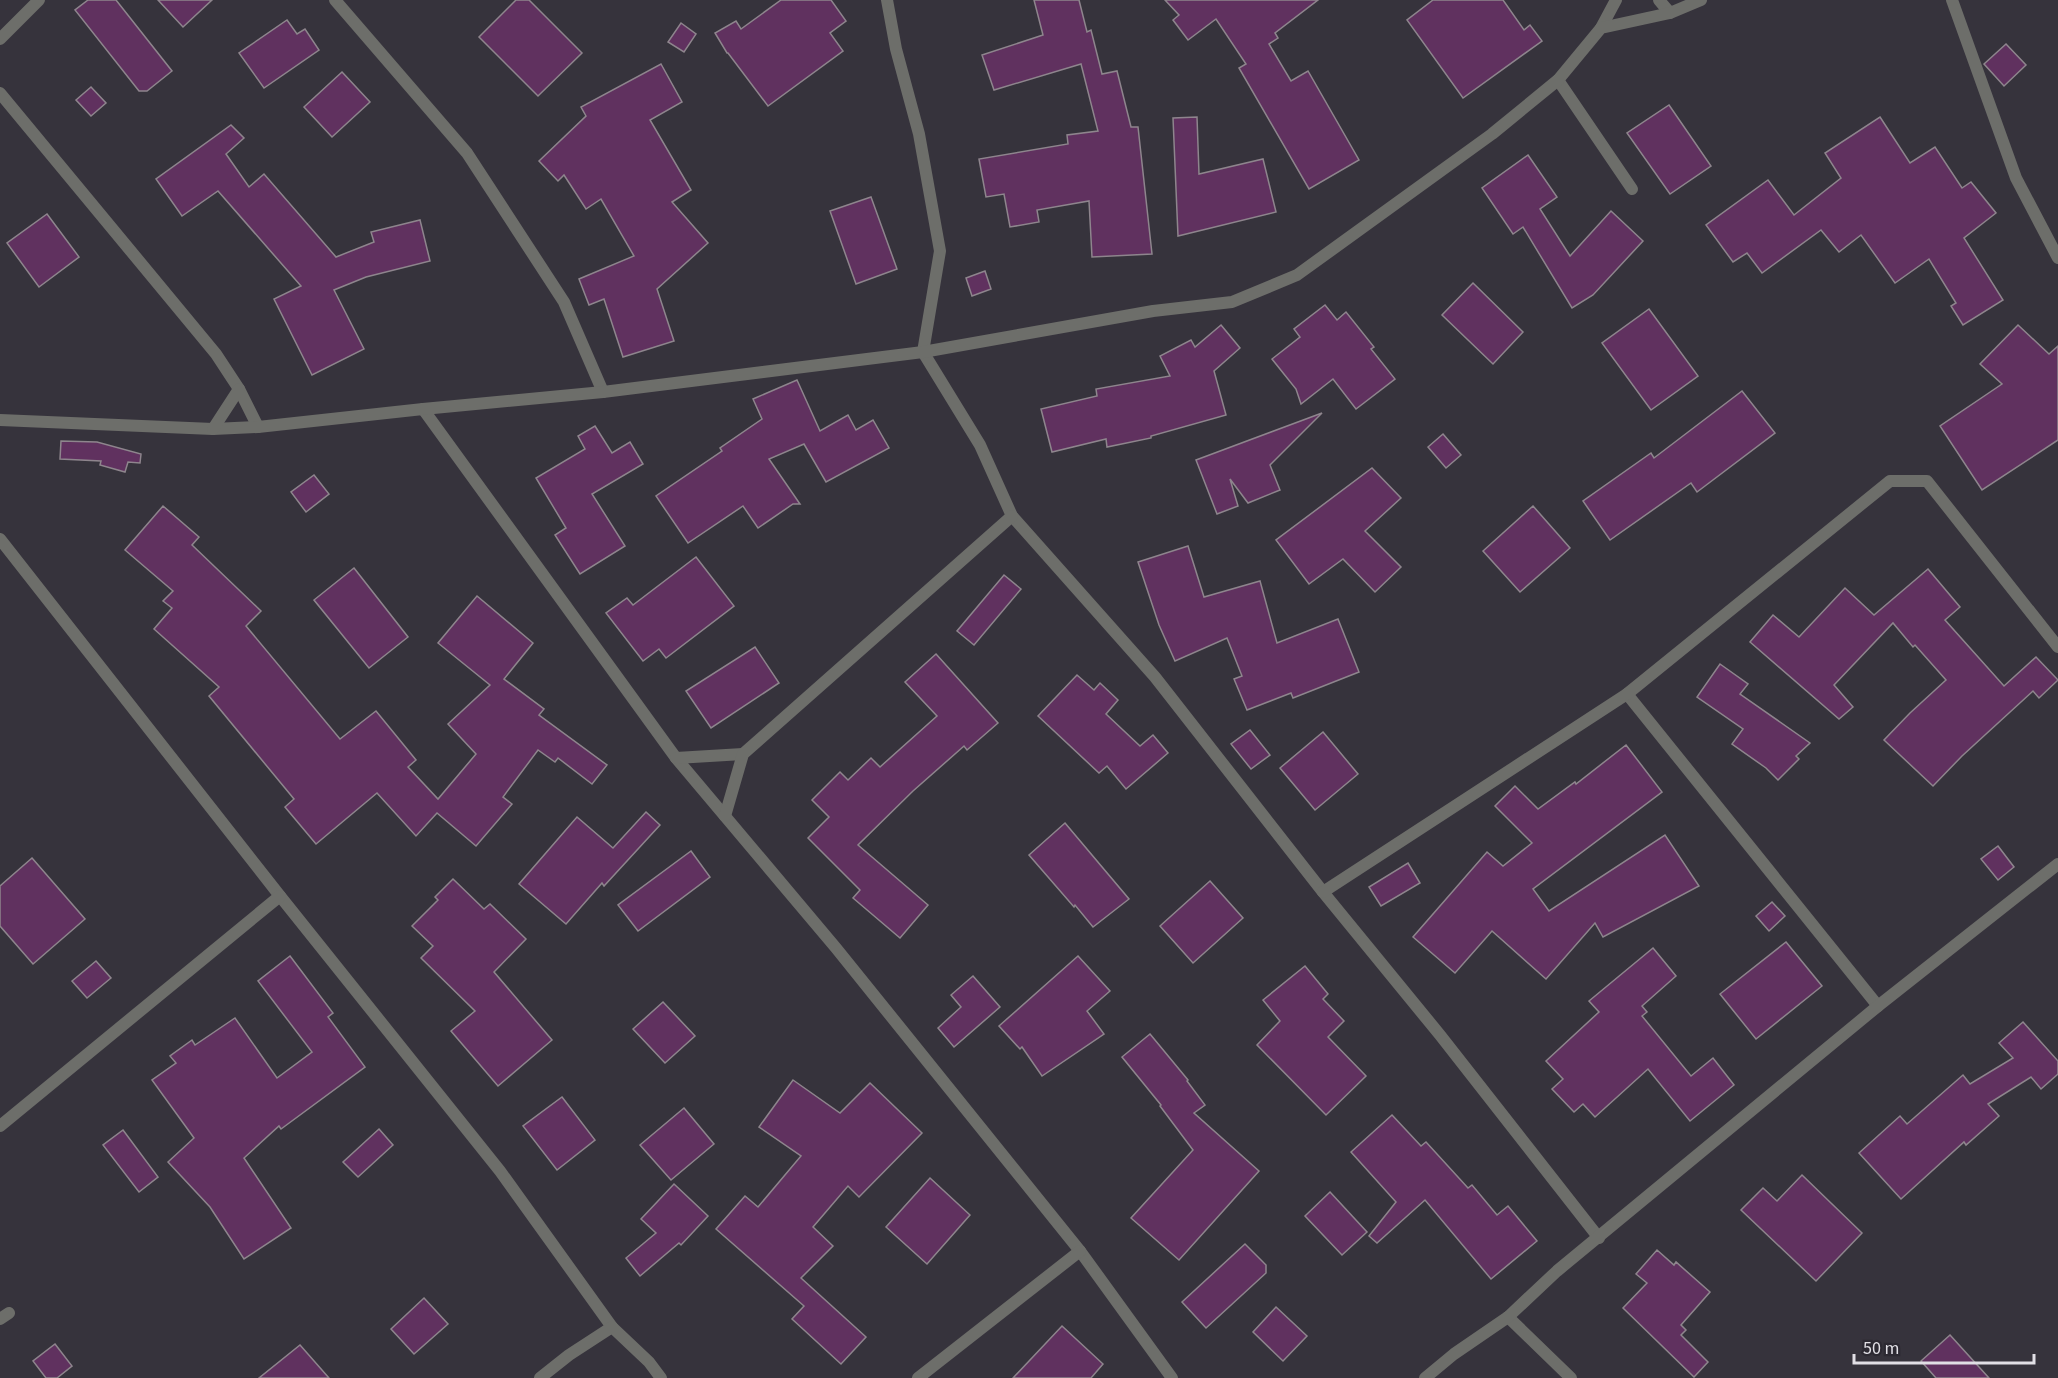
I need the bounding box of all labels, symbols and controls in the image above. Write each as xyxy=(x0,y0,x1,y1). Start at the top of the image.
scale bar xyxy=(1854,1327,2034,1365)
text: 50 m xyxy=(1863,1336,1899,1361)

